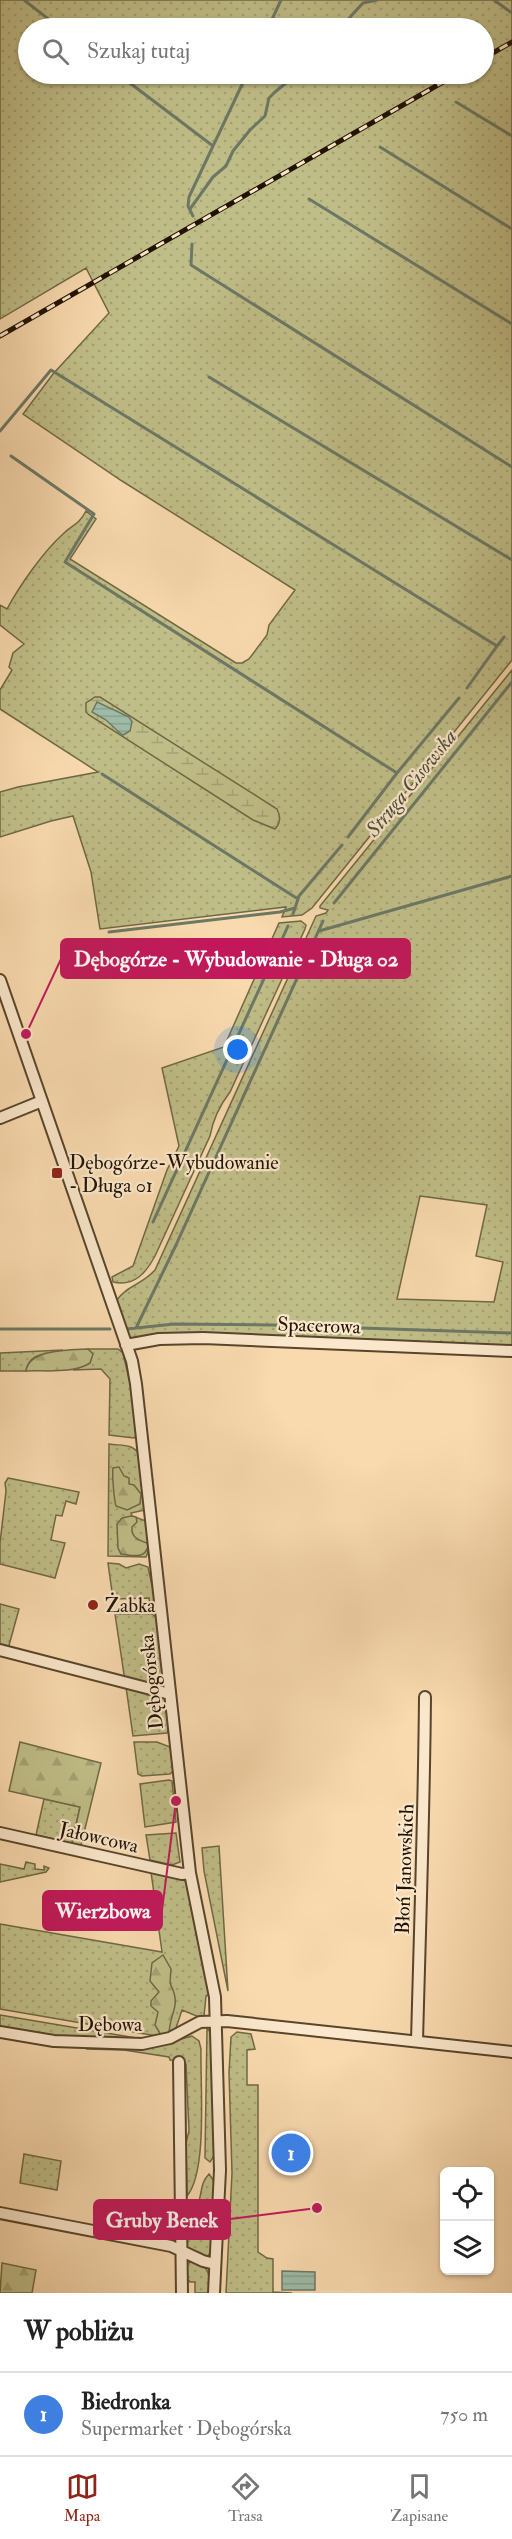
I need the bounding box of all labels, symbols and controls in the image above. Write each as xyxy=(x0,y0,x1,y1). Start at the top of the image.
search box xyxy=(18,18,494,84)
icon: search xyxy=(39,35,72,68)
text: Szukaj tutaj xyxy=(87,37,190,65)
water label: Struga Cisowska xyxy=(359,724,463,843)
callout: Dębogórze - Wybudowanie - Długa 02 xyxy=(61,939,410,978)
text: Dębogórze - Wybudowanie - Długa 02 xyxy=(74,946,399,973)
your location xyxy=(223,1035,252,1064)
place label: Dębogórze-Wybudowanie - Długa 01 xyxy=(69,1150,279,1198)
marker: Dębogórze-Wybudowanie - Długa 01 xyxy=(50,1166,64,1180)
street label: Spacerowa xyxy=(277,1312,362,1340)
place label: Żabka xyxy=(105,1592,156,1618)
marker: Żabka xyxy=(86,1598,100,1612)
street label: Dębogórska xyxy=(134,1632,169,1731)
street label: Błoń Janowskich xyxy=(390,1803,419,1935)
street label: Jałowcowa xyxy=(56,1816,142,1859)
callout: Wierzbowa xyxy=(43,1891,162,1930)
text: Wierzbowa xyxy=(54,1898,152,1925)
street label: Dębowa xyxy=(78,2012,143,2037)
pin: 1 xyxy=(272,2130,310,2176)
map controls xyxy=(440,2167,494,2275)
button: locate xyxy=(440,2167,494,2221)
callout: Gruby Benek xyxy=(94,2200,230,2239)
text: Gruby Benek xyxy=(106,2207,219,2234)
button: layers xyxy=(440,2221,494,2275)
text: W pobliżu xyxy=(24,2316,134,2348)
text: Biedronka xyxy=(81,2388,171,2416)
text: 1 xyxy=(40,2402,47,2427)
text: 750 m xyxy=(440,2402,488,2427)
text: Supermarket · Dębogórska xyxy=(81,2416,291,2441)
tab: Mapa xyxy=(64,2470,100,2526)
tab: Trasa xyxy=(228,2470,263,2526)
tab: Zapisane xyxy=(390,2470,448,2526)

